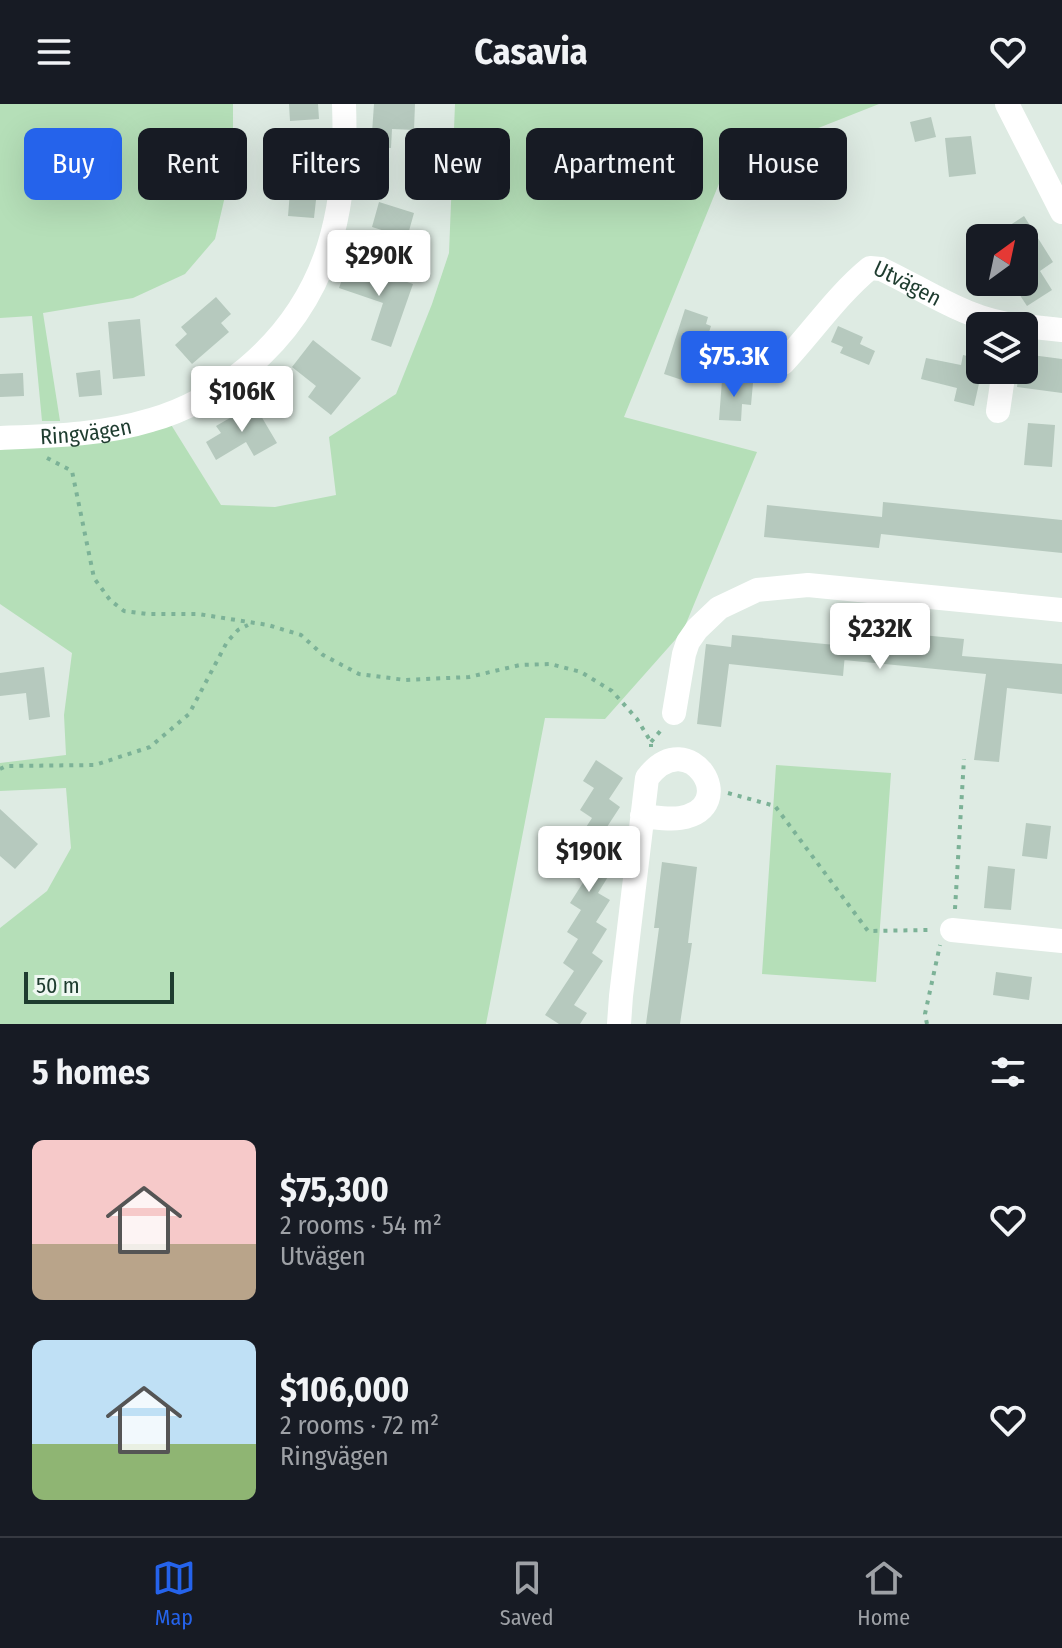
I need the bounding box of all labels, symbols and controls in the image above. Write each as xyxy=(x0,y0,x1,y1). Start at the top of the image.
icon: menu xyxy=(32,30,76,74)
text: Casavia xyxy=(474,30,588,74)
icon: heart xyxy=(986,30,1030,74)
chip: Buy xyxy=(24,128,122,200)
chip: Rent xyxy=(138,128,247,200)
chip: Filters xyxy=(263,128,389,200)
chip: New xyxy=(405,128,510,200)
chip: Apartment xyxy=(526,128,703,200)
chip: House xyxy=(719,128,847,200)
north arrow xyxy=(966,224,1038,296)
map controls xyxy=(966,224,1038,384)
pin: $290K xyxy=(323,230,435,298)
text: $290K xyxy=(345,240,413,271)
street label: Utvägen xyxy=(869,255,946,312)
button: layers xyxy=(966,312,1038,384)
pin: $75.3K xyxy=(669,331,799,399)
text: $75.3K xyxy=(699,341,769,372)
pin: $106K xyxy=(186,366,298,434)
text: $106K xyxy=(209,376,275,407)
street label: Ringvägen xyxy=(39,413,134,450)
pin: $232K xyxy=(824,603,936,671)
text: $232K xyxy=(848,613,912,644)
pin: $190K xyxy=(533,826,645,894)
text: $190K xyxy=(556,836,622,867)
scale bar xyxy=(24,968,174,1004)
text: 50 m xyxy=(36,972,80,999)
icon: filters xyxy=(986,1050,1030,1094)
text: 5 homes xyxy=(32,1052,150,1093)
text: $75,300 xyxy=(280,1169,389,1210)
icon: home xyxy=(96,1172,192,1268)
icon: heart xyxy=(986,1198,1030,1242)
text: 2 rooms · 54 m² xyxy=(280,1210,442,1241)
text: Utvägen xyxy=(280,1241,366,1272)
text: $106,000 xyxy=(280,1369,409,1410)
icon: home xyxy=(96,1372,192,1468)
icon: heart xyxy=(986,1398,1030,1442)
text: 2 rooms · 72 m² xyxy=(280,1410,439,1441)
text: Ringvägen xyxy=(280,1441,389,1472)
tab: Map xyxy=(152,1556,196,1631)
tab: Saved xyxy=(500,1556,554,1631)
tab: Home xyxy=(857,1556,910,1631)

